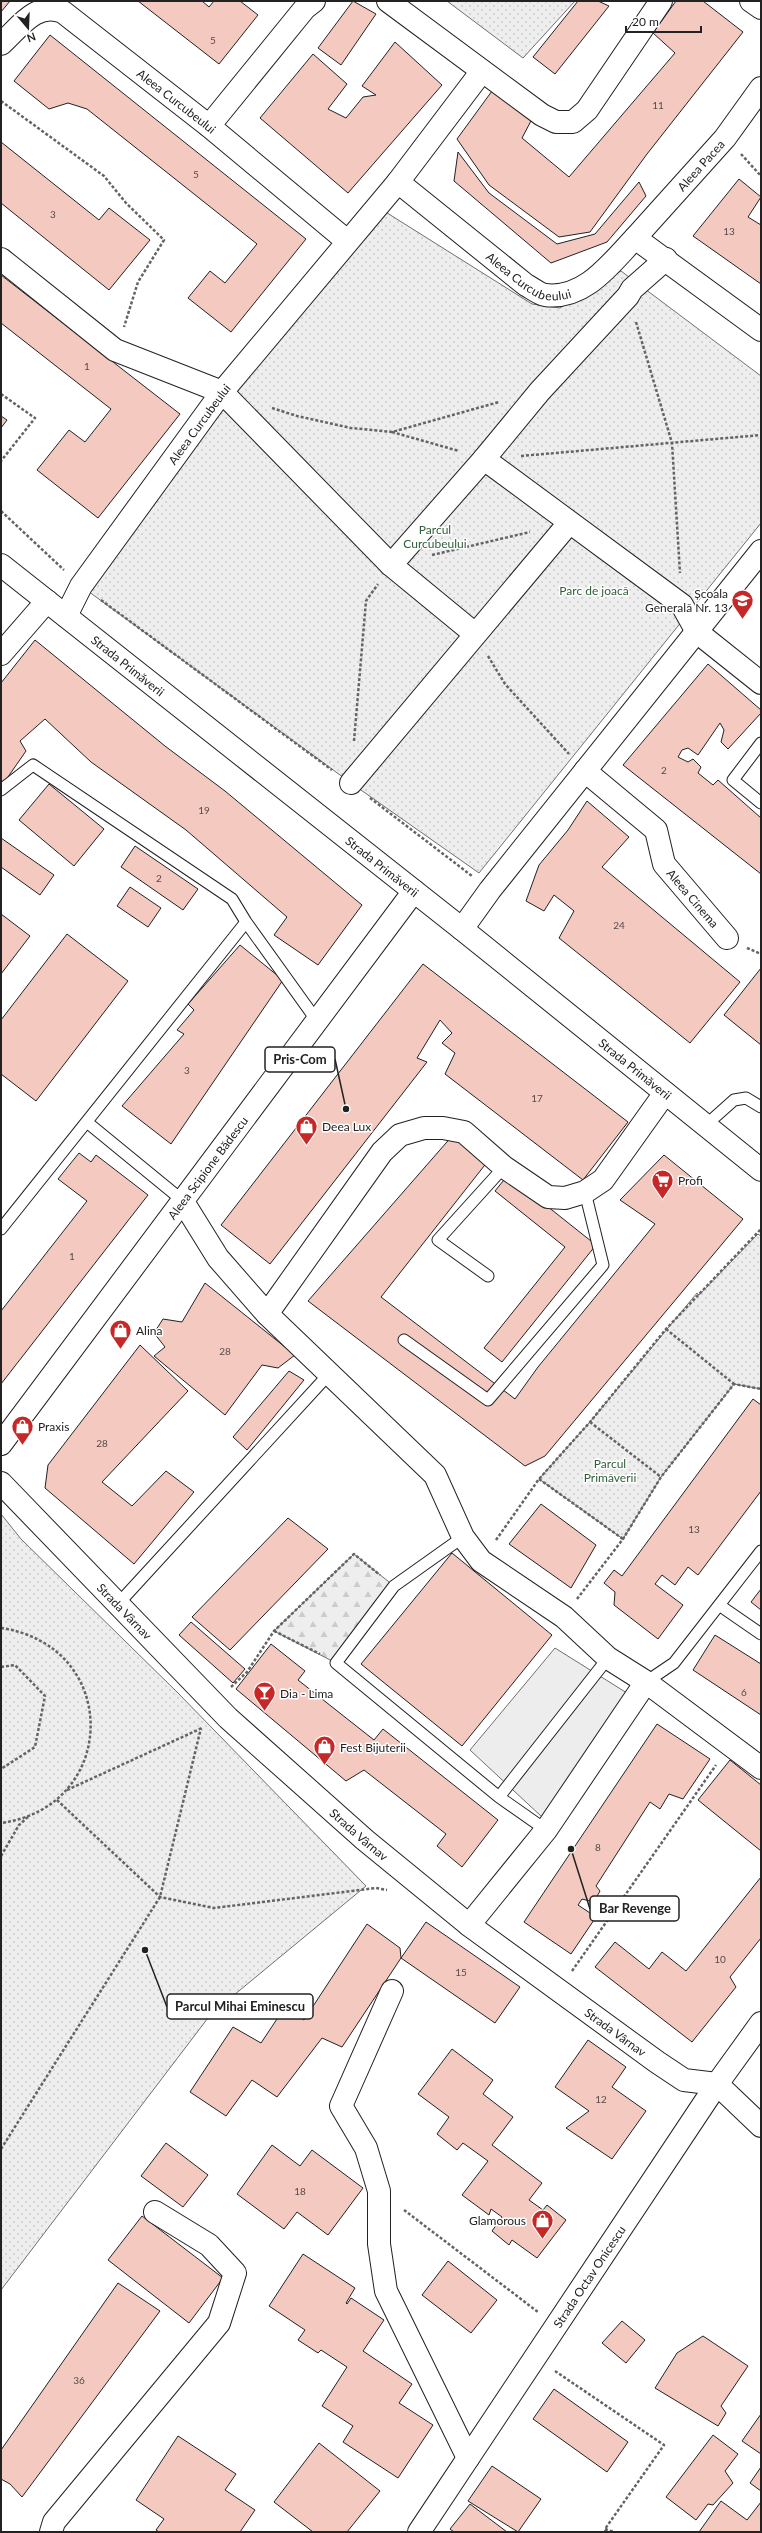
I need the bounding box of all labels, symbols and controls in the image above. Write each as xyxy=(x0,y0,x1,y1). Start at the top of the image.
north arrow xyxy=(8,8,48,48)
scale bar xyxy=(626,8,701,34)
text: 20 m xyxy=(632,14,659,29)
text: N xyxy=(25,30,38,45)
house number: 5 xyxy=(210,34,216,46)
street label: Aleea Curcubeului xyxy=(134,65,219,136)
house number: 11 xyxy=(652,99,664,111)
street label: Aleea Pacea xyxy=(674,136,727,194)
house number: 5 xyxy=(193,168,199,180)
house number: 3 xyxy=(50,208,56,220)
house number: 13 xyxy=(723,225,735,237)
street label: Aleea Curcubeului xyxy=(483,249,573,303)
house number: 1 xyxy=(84,360,90,372)
street label: Aleea Curcubeului xyxy=(165,380,233,467)
park label: Parcul Curcubeului xyxy=(403,522,467,551)
park label: Parc de joacă xyxy=(559,583,629,598)
place label: Școala Generală Nr. 13 xyxy=(645,586,728,615)
school or university icon: Școala Generală Nr. 13 xyxy=(730,587,756,620)
street label: Strada Primăverii xyxy=(88,632,168,699)
house number: 2 xyxy=(661,764,667,776)
house number: 19 xyxy=(198,804,210,816)
street label: Strada Primăverii xyxy=(343,833,422,900)
street label: Aleea Cinema xyxy=(664,866,722,931)
house number: 2 xyxy=(156,872,162,884)
house number: 24 xyxy=(613,919,625,931)
street label: Strada Primăverii xyxy=(596,1035,675,1103)
callout: Pris-Com xyxy=(265,1047,335,1072)
text: Pris-Com xyxy=(273,1051,327,1067)
house number: 3 xyxy=(184,1064,190,1076)
house number: 17 xyxy=(531,1092,543,1104)
street label: Aleea Scipione Bădescu xyxy=(164,1113,251,1222)
shop icon: Deea Lux xyxy=(294,1113,320,1146)
place label: Deea Lux xyxy=(322,1119,371,1134)
supermarket icon: Profi xyxy=(650,1167,676,1200)
place label: Profi xyxy=(678,1173,703,1188)
house number: 1 xyxy=(69,1250,75,1262)
shop icon: Alina xyxy=(108,1317,134,1350)
place label: Alina xyxy=(136,1323,163,1338)
house number: 28 xyxy=(219,1345,231,1357)
shop icon: Praxis xyxy=(9,1413,35,1446)
place label: Praxis xyxy=(38,1419,69,1434)
house number: 28 xyxy=(96,1437,108,1449)
park label: Parcul Primăverii xyxy=(584,1456,636,1485)
house number: 13 xyxy=(688,1523,700,1535)
street label: Strada Vârnav xyxy=(94,1580,156,1643)
bar icon: Dia - Lima xyxy=(252,1680,278,1713)
place label: Dia - Lima xyxy=(280,1686,333,1701)
house number: 6 xyxy=(741,1686,747,1698)
shop icon: Fest Bijuterii xyxy=(312,1734,338,1767)
place label: Fest Bijuterii xyxy=(340,1740,406,1755)
street label: Strada Vârnav xyxy=(327,1805,392,1864)
house number: 8 xyxy=(595,1841,601,1853)
callout: Bar Revenge xyxy=(590,1896,679,1921)
text: Bar Revenge xyxy=(599,1900,671,1916)
house number: 10 xyxy=(714,1953,726,1965)
house number: 15 xyxy=(455,1966,467,1978)
callout: Parcul Mihai Eminescu xyxy=(167,1994,313,2019)
text: Parcul Mihai Eminescu xyxy=(175,1998,305,2014)
street label: Strada Vârnav xyxy=(582,2004,650,2060)
house number: 12 xyxy=(595,2093,607,2105)
house number: 18 xyxy=(294,2185,306,2197)
shop icon: Glamorous xyxy=(529,2207,555,2240)
place label: Glamorous xyxy=(469,2213,526,2228)
street label: Strada Octav Onicescu xyxy=(550,2222,628,2330)
house number: 36 xyxy=(73,2374,85,2386)

